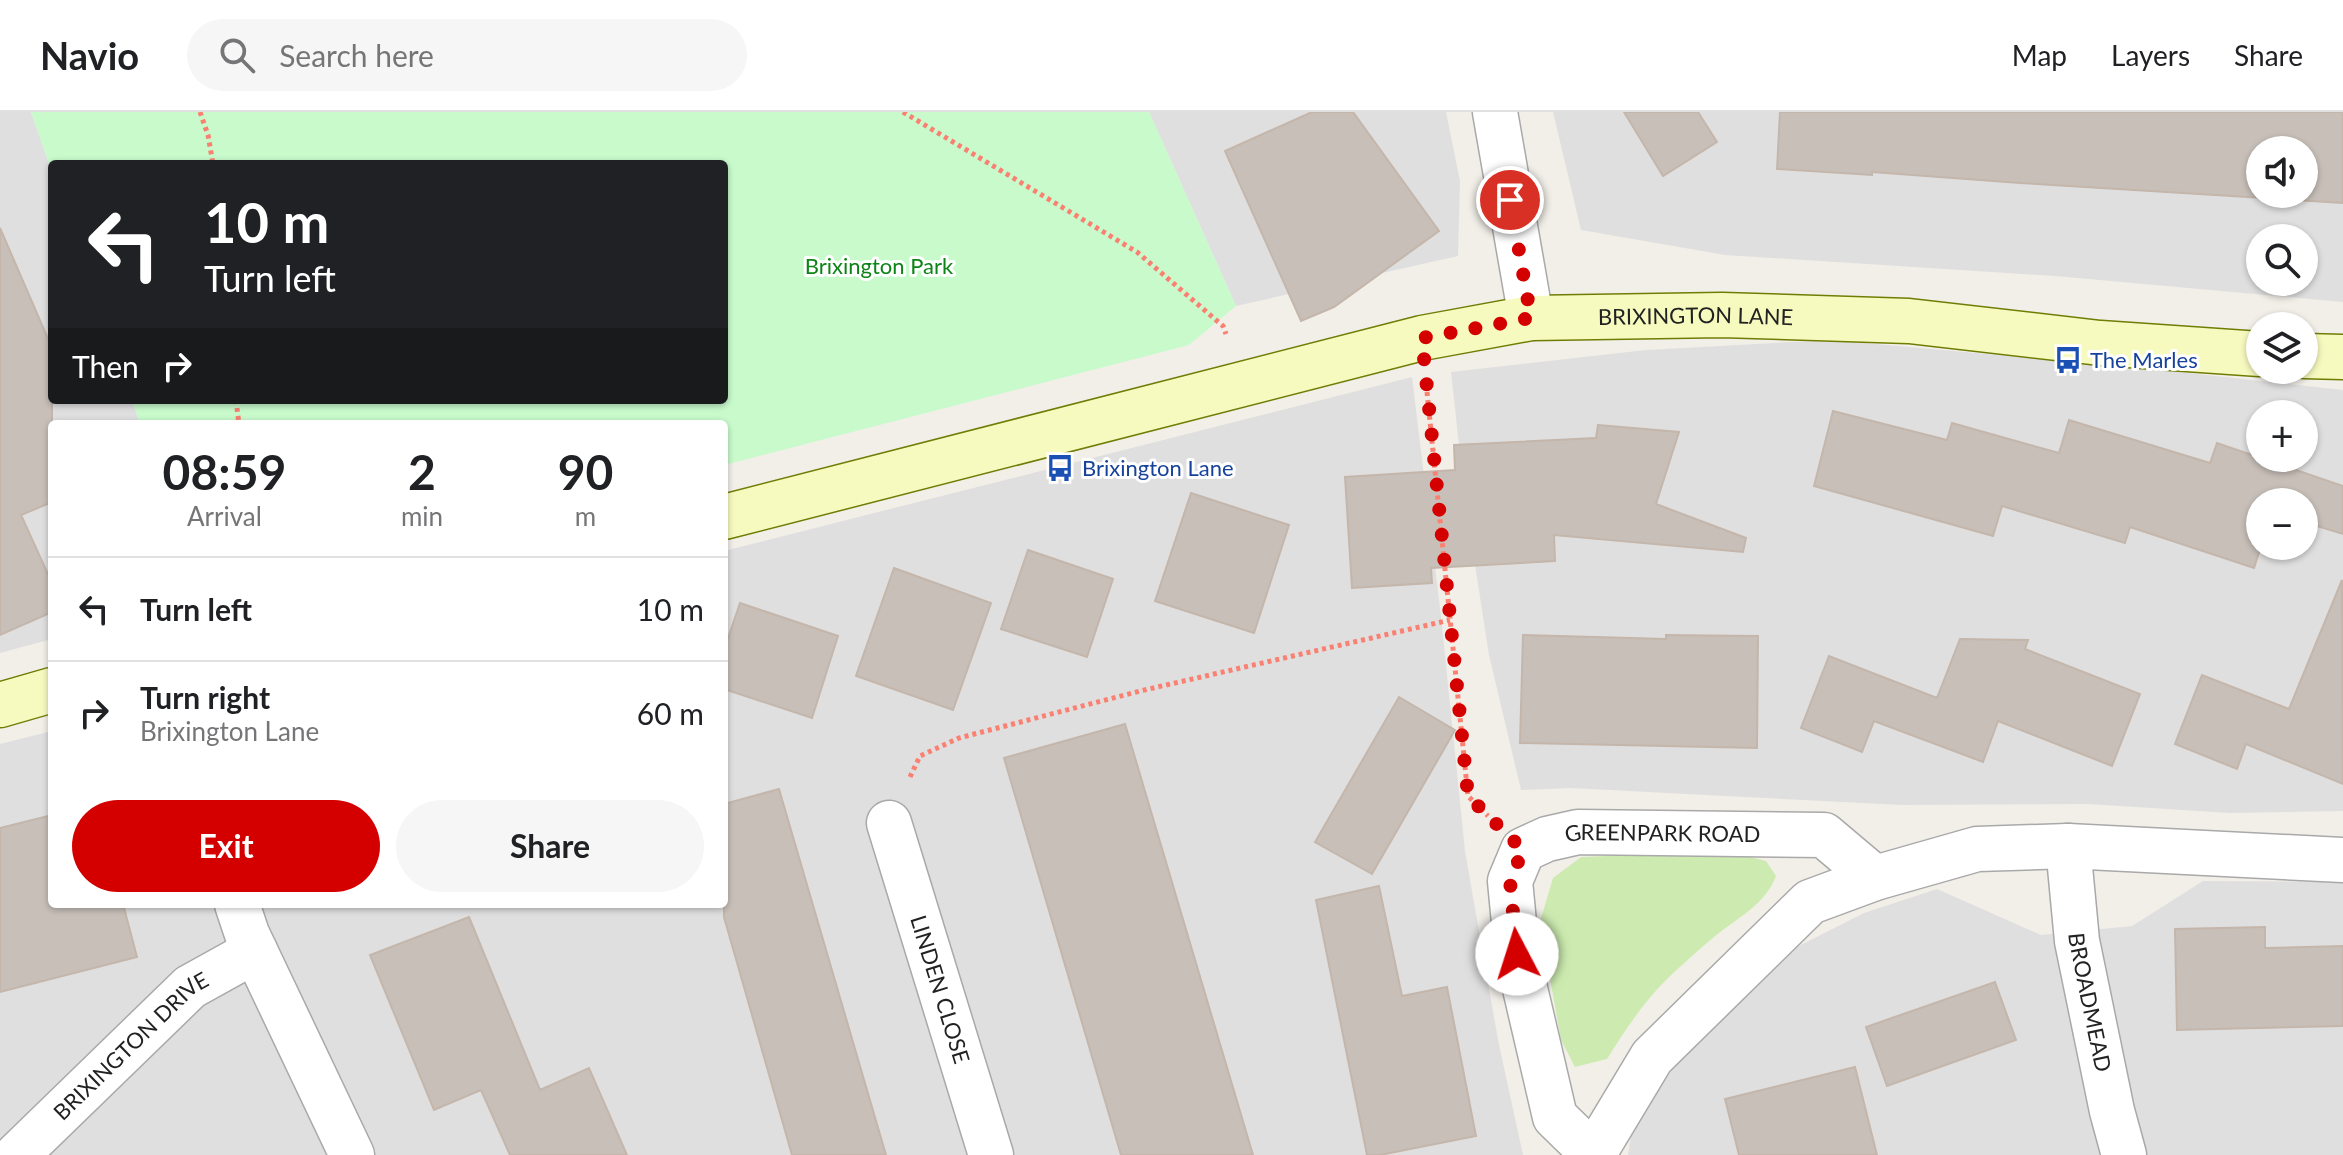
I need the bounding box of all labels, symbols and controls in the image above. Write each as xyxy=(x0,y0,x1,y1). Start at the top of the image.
search box xyxy=(187,19,747,91)
text: Navio xyxy=(40,32,139,78)
icon: search xyxy=(215,33,259,77)
text: Search here xyxy=(279,37,434,73)
text: Map xyxy=(2012,38,2067,72)
text: Layers xyxy=(2111,38,2190,72)
text: Share xyxy=(2234,38,2303,72)
map controls xyxy=(2246,136,2318,560)
button: sound xyxy=(2246,136,2318,208)
pin xyxy=(1476,166,1544,234)
icon: arrive xyxy=(1488,178,1532,222)
text: 10 m xyxy=(204,188,329,255)
icon: left xyxy=(72,192,176,296)
button: search xyxy=(2246,224,2318,296)
park label: Brixington Park xyxy=(805,252,954,279)
text: Turn left xyxy=(204,256,336,300)
street label: BRIXINGTON LANE xyxy=(1598,301,1794,330)
button: layers xyxy=(2246,312,2318,384)
icon: right xyxy=(155,344,199,388)
bus stop icon: The Marles xyxy=(2053,345,2083,375)
place label: The Marles xyxy=(2090,346,2198,373)
text: Then xyxy=(72,348,139,384)
button: + xyxy=(2246,400,2318,472)
text: 08:59 xyxy=(163,443,286,500)
text: 2 xyxy=(408,443,436,500)
text: 90 xyxy=(558,443,613,500)
bus stop icon: Brixington Lane xyxy=(1045,453,1075,483)
place label: Brixington Lane xyxy=(1082,454,1234,481)
button: − xyxy=(2246,488,2318,560)
text: Arrival xyxy=(187,500,262,532)
text: min xyxy=(401,500,443,532)
text: m xyxy=(575,500,596,532)
icon: left xyxy=(72,587,116,631)
text: Turn left xyxy=(140,591,252,627)
text: 10 m xyxy=(637,591,704,627)
text: Turn right xyxy=(140,679,270,715)
icon: right xyxy=(72,691,116,735)
text: 60 m xyxy=(637,695,704,731)
text: Brixington Lane xyxy=(140,715,319,747)
button: Exit xyxy=(72,800,380,892)
button: Share xyxy=(396,800,704,892)
street label: GREENPARK ROAD xyxy=(1562,818,1760,848)
street label: LINDEN CLOSE xyxy=(905,912,976,1067)
position arrow xyxy=(1475,912,1559,996)
street label: BROADMEAD xyxy=(2063,932,2118,1074)
street label: BRIXINGTON DRIVE xyxy=(47,966,213,1125)

